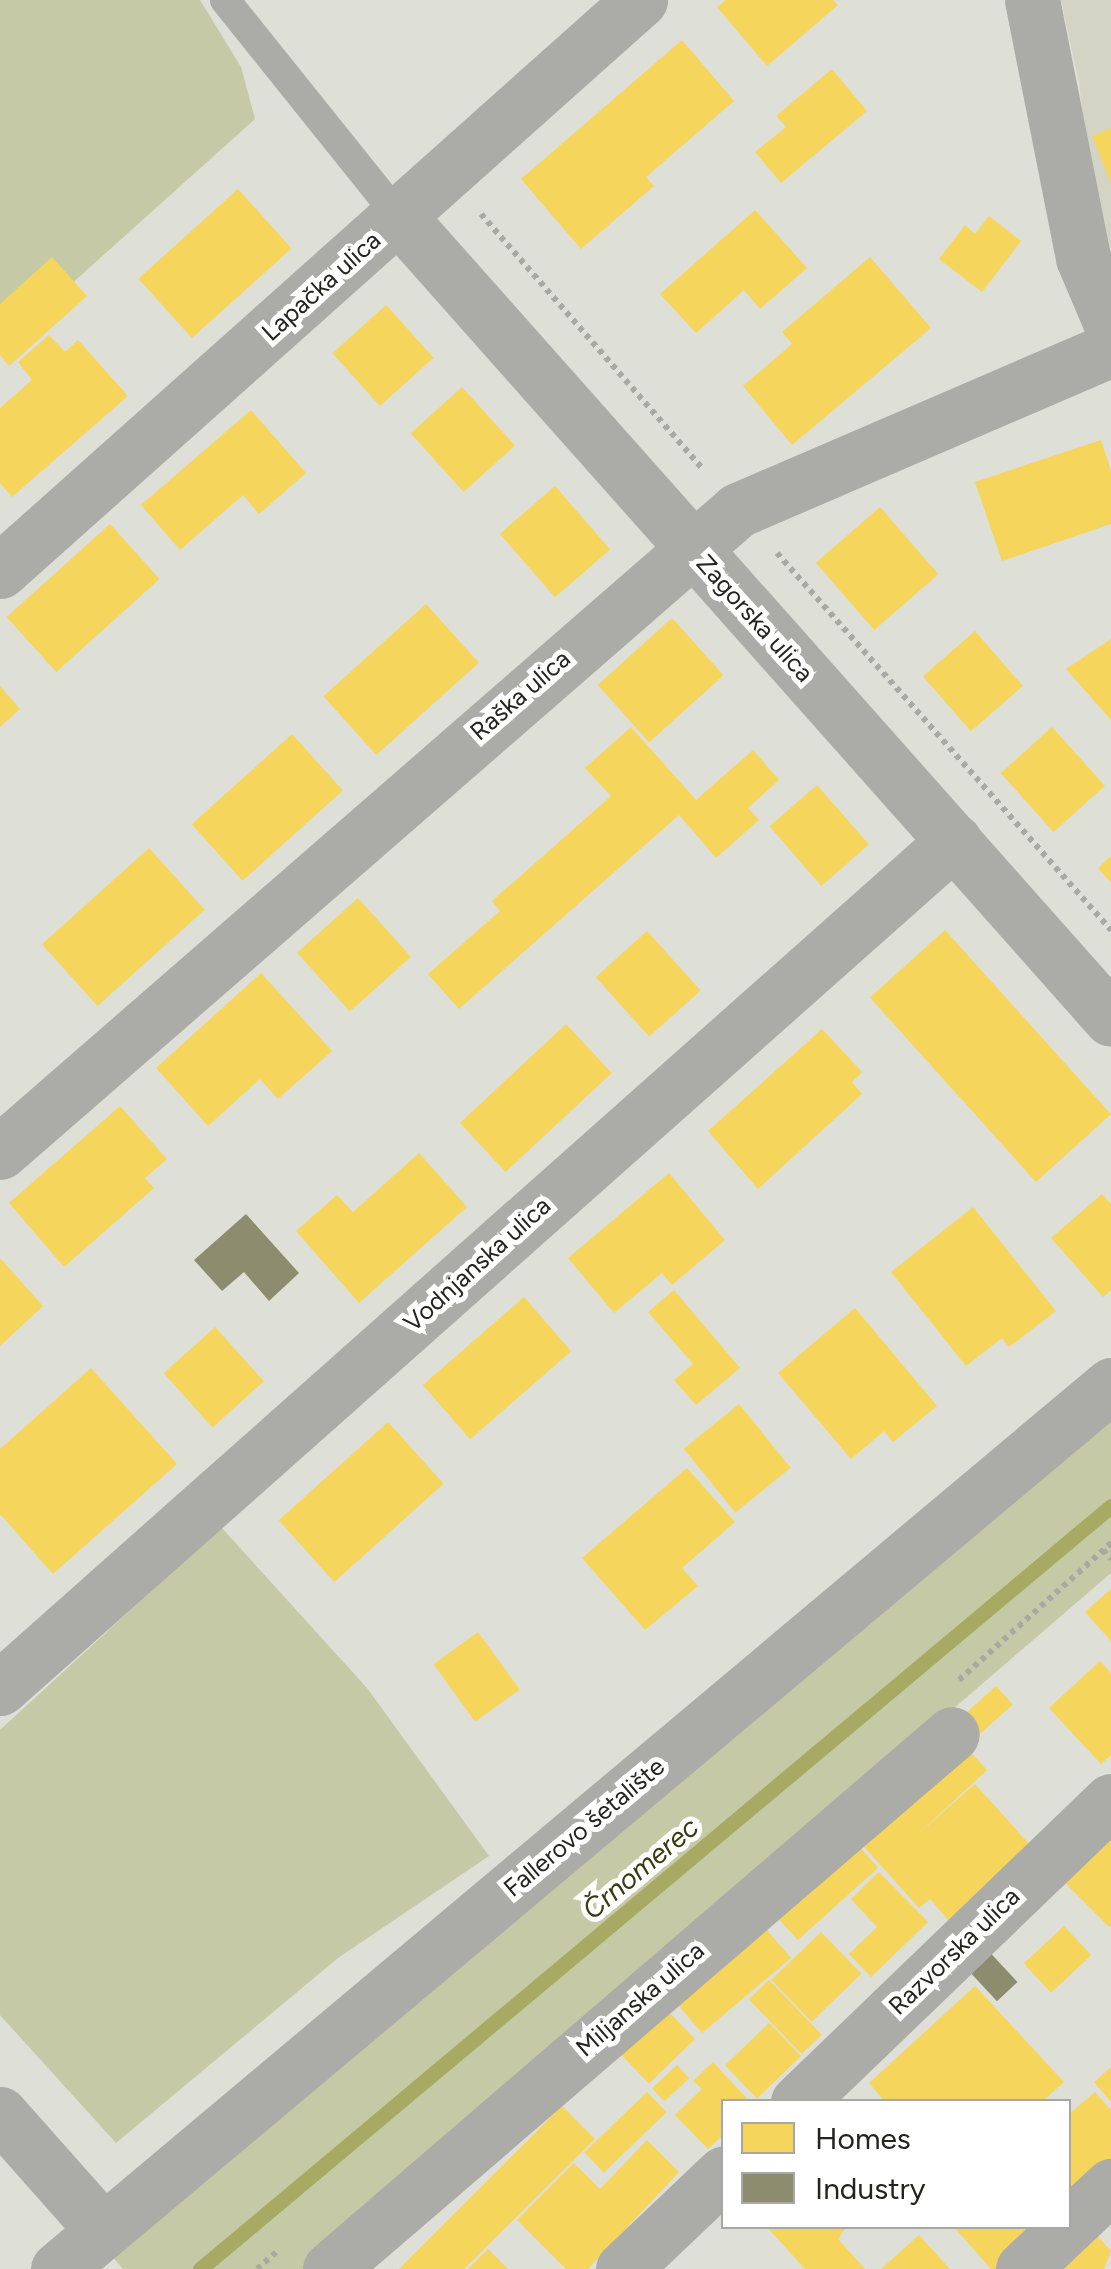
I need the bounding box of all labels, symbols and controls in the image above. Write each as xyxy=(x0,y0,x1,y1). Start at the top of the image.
street label: Lapačka ulica xyxy=(256,225,386,347)
street label: Zagorska ulica xyxy=(690,548,820,688)
street label: Raška ulica xyxy=(464,644,576,746)
street label: Vodnjanska ulica xyxy=(398,1190,556,1338)
street label: Fallerovo šetalište xyxy=(498,1751,670,1903)
water label: Črnomerec xyxy=(575,1810,705,1926)
street label: Razvorska ulica xyxy=(882,1881,1026,2021)
street label: Miljanska ulica xyxy=(570,1935,710,2063)
legend xyxy=(721,2099,1071,2229)
text: Homes xyxy=(815,2120,911,2157)
text: Industry xyxy=(815,2170,925,2207)

